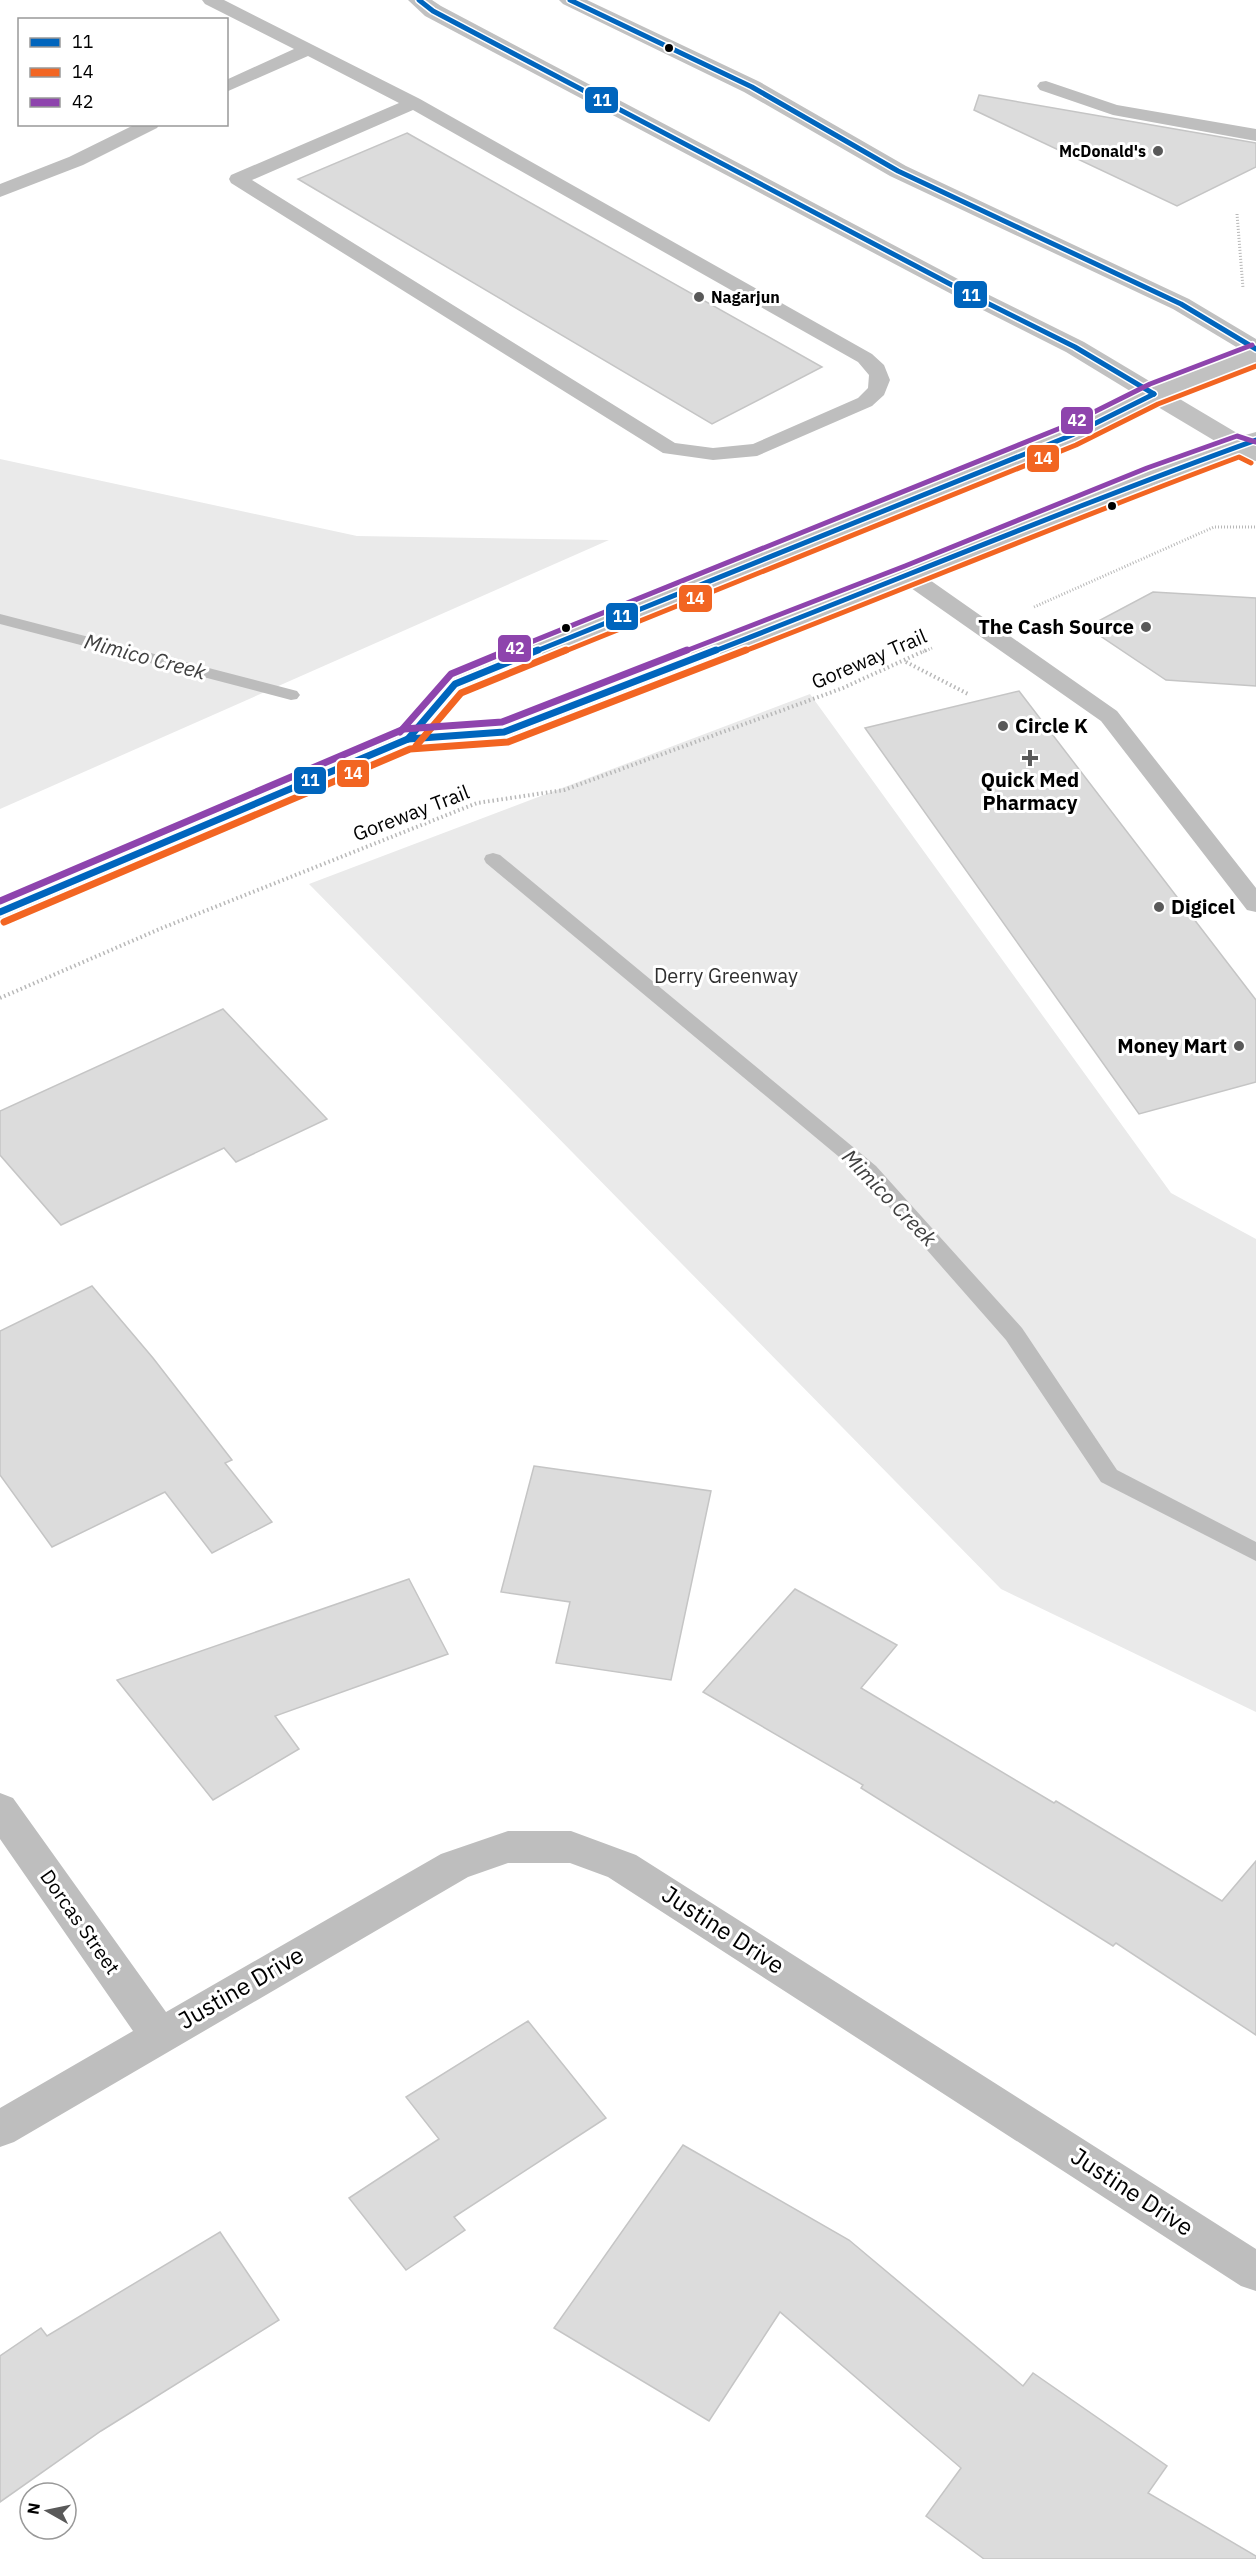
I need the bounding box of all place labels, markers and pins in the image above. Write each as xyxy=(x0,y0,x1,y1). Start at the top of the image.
unlabelled marker xyxy=(663,42,675,54)
place label: McDonald's xyxy=(1059,141,1146,161)
marker: McDonald's xyxy=(1151,144,1165,158)
place label: Nagarjun xyxy=(711,287,780,307)
marker: Nagarjun xyxy=(692,290,706,304)
unlabelled marker xyxy=(1106,500,1118,512)
place label: The Cash Source xyxy=(978,613,1134,640)
marker: The Cash Source xyxy=(1139,620,1153,634)
unlabelled marker xyxy=(560,622,572,634)
place label: Circle K xyxy=(1015,712,1088,739)
marker: Circle K xyxy=(996,719,1010,733)
marker: Quick Med Pharmacy xyxy=(1023,751,1037,765)
place label: Quick Med Pharmacy xyxy=(981,766,1079,816)
place label: Digicel xyxy=(1171,893,1235,920)
marker: Digicel xyxy=(1152,900,1166,914)
place label: Money Mart xyxy=(1117,1032,1227,1059)
marker: Money Mart xyxy=(1232,1039,1246,1053)

